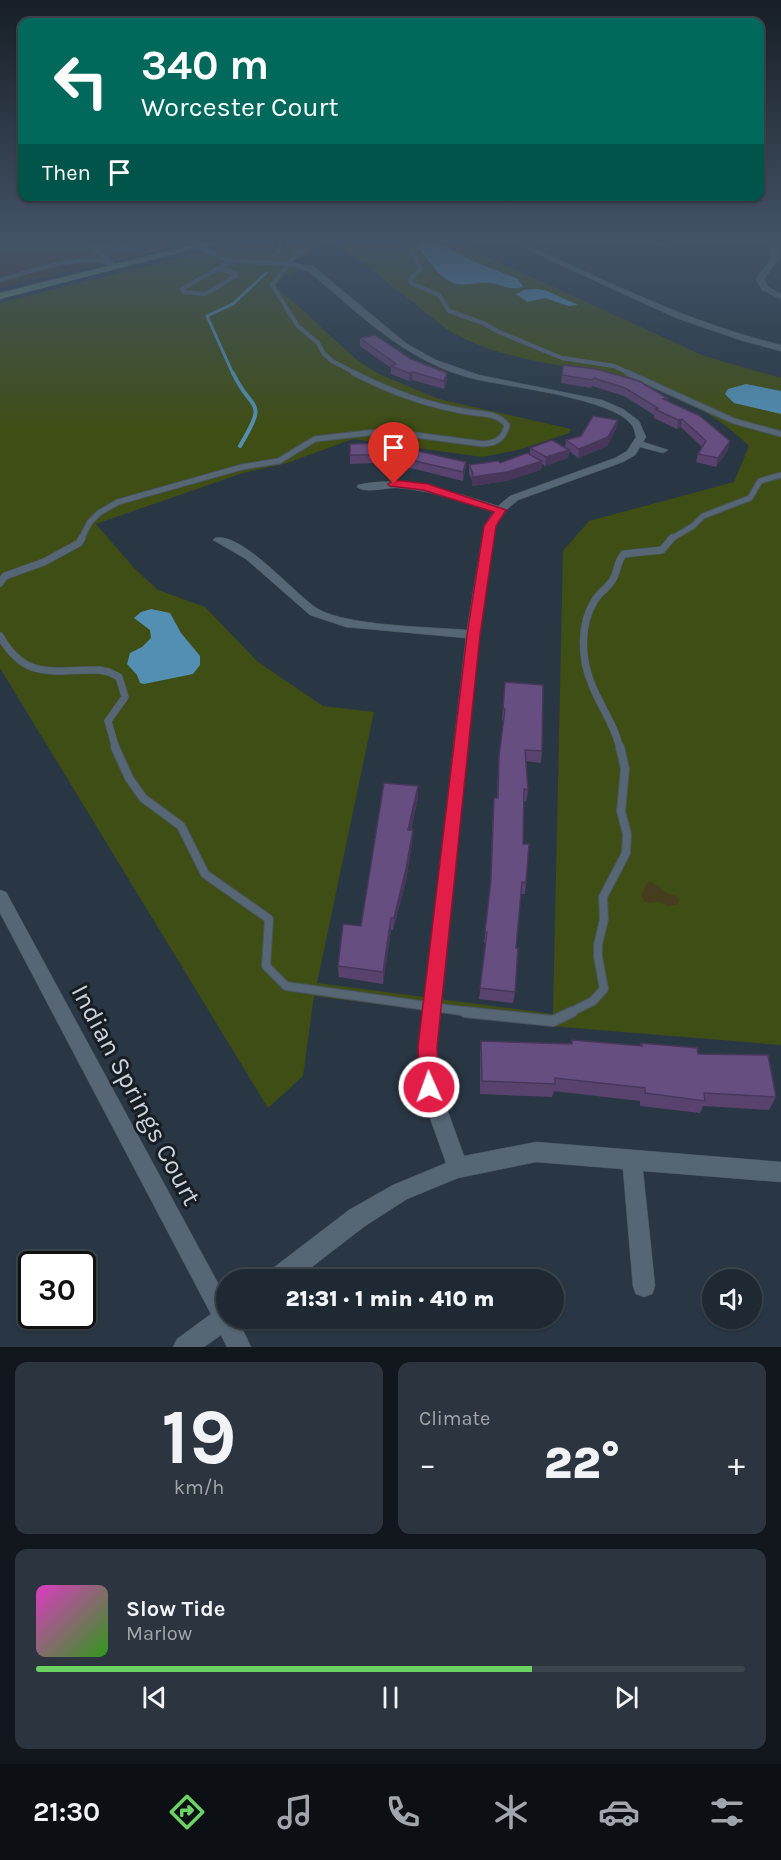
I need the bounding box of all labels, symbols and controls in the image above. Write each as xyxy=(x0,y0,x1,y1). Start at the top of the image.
text: 340 m xyxy=(141,40,269,90)
icon: left xyxy=(42,42,120,120)
text: Worcester Court xyxy=(141,91,339,123)
icon: arrive xyxy=(103,156,136,189)
text: Then xyxy=(42,160,91,186)
pin xyxy=(368,422,419,484)
icon: arrive xyxy=(377,431,410,464)
street label: Indian Springs Court xyxy=(65,979,207,1211)
position arrow xyxy=(397,1055,461,1119)
speed limit sign: 30 xyxy=(18,1251,96,1329)
map controls xyxy=(702,1269,762,1329)
button: sound xyxy=(702,1269,762,1329)
text: 21:31 · 1 min · 410 m xyxy=(286,1286,494,1312)
text: 19 xyxy=(161,1391,237,1483)
text: Climate xyxy=(419,1407,490,1430)
text: 22° xyxy=(544,1437,620,1489)
text: − xyxy=(419,1445,436,1483)
text: + xyxy=(728,1445,745,1483)
text: km/h xyxy=(174,1476,224,1499)
text: Slow Tide xyxy=(126,1596,226,1622)
text: Marlow xyxy=(126,1622,192,1645)
icon: previous xyxy=(138,1681,171,1714)
icon: pause xyxy=(374,1681,407,1714)
icon: next xyxy=(610,1681,643,1714)
icon: directions xyxy=(166,1791,208,1833)
icon: music xyxy=(274,1791,316,1833)
icon: phone xyxy=(382,1791,424,1833)
icon: climate xyxy=(490,1791,532,1833)
icon: car xyxy=(598,1791,640,1833)
icon: filters xyxy=(706,1791,748,1833)
text: 21:30 xyxy=(33,1796,100,1828)

